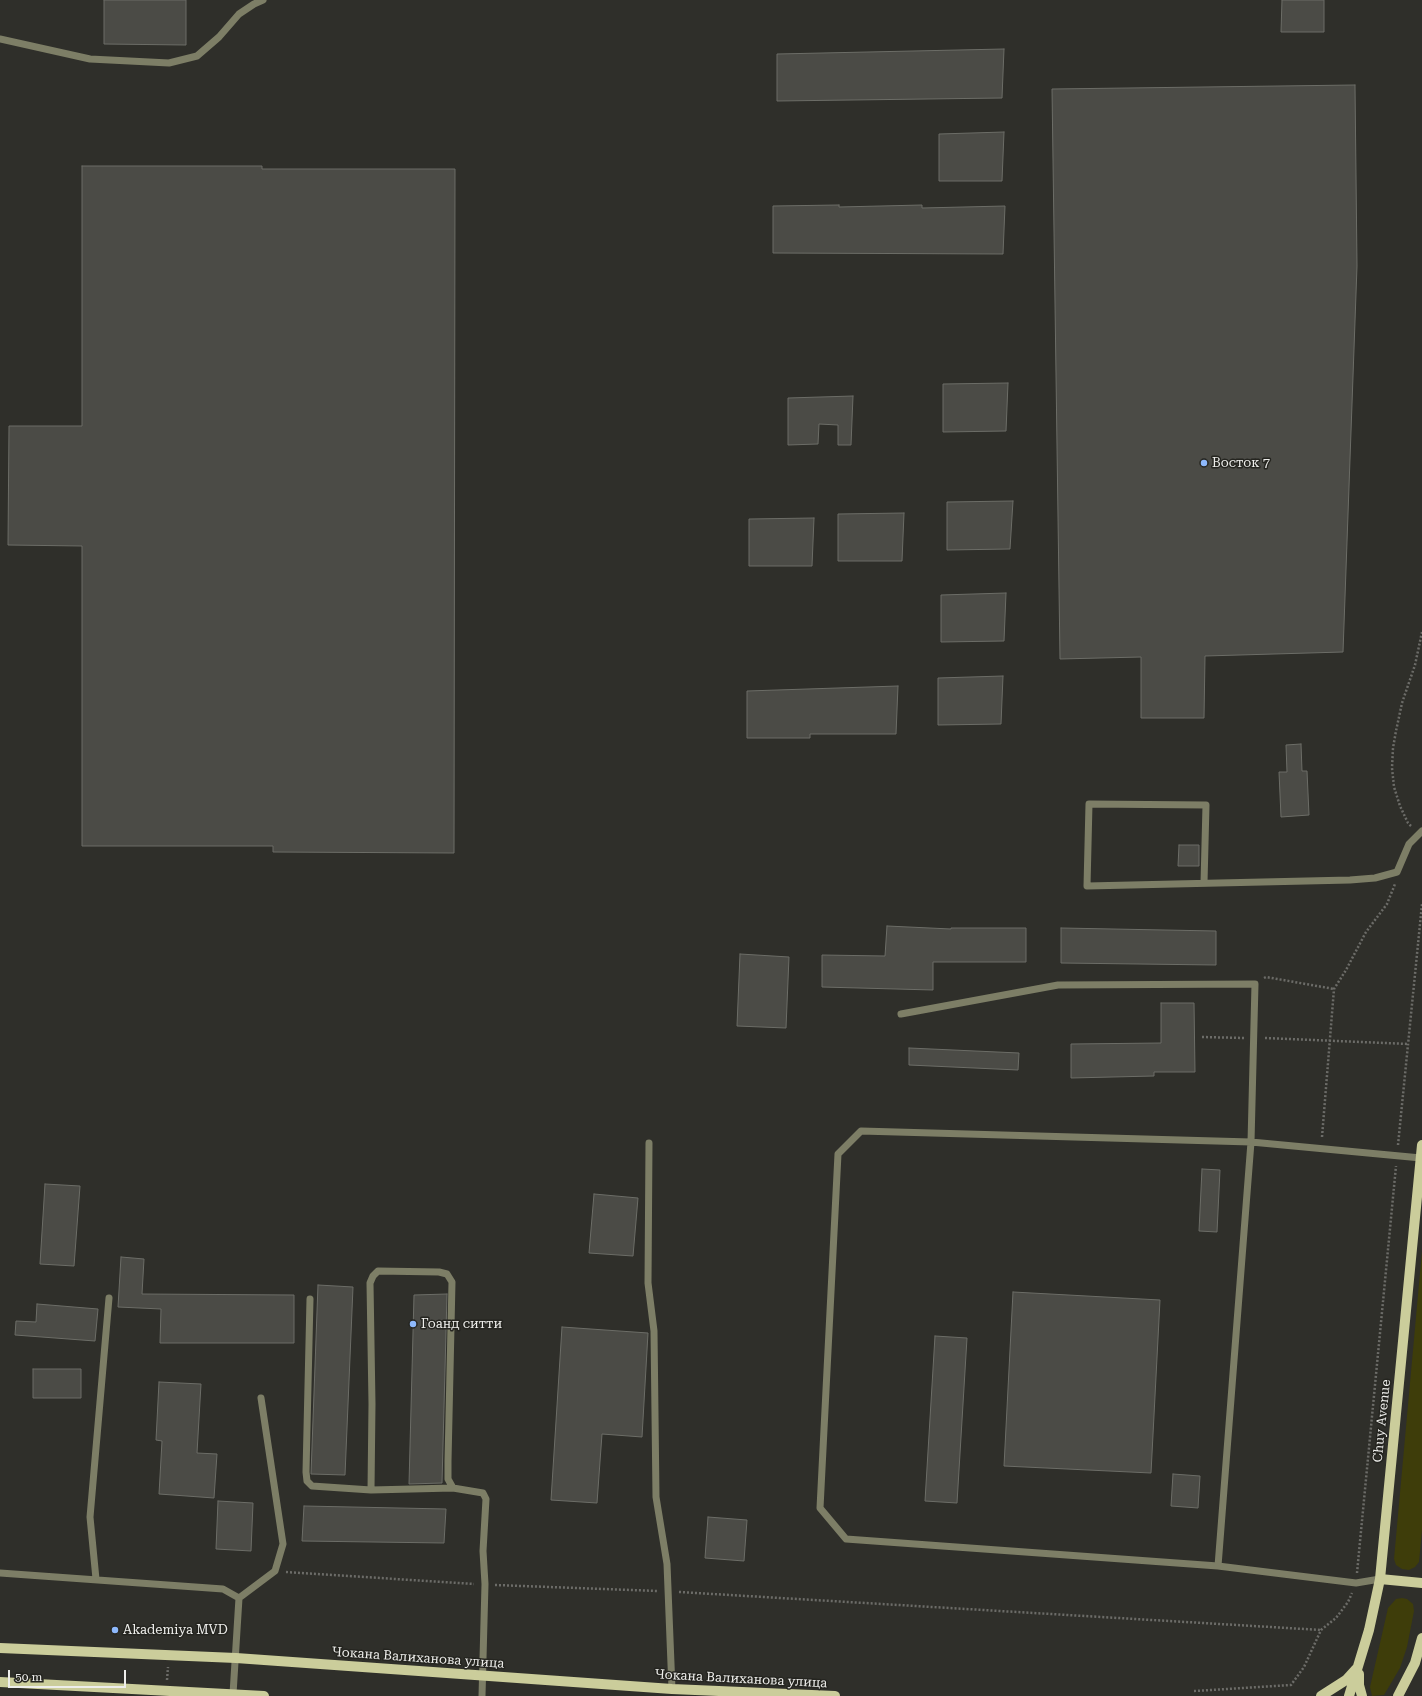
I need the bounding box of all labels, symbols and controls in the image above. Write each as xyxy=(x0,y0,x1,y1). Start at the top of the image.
place label: Восток 7 xyxy=(1212,455,1270,471)
marker: Восток 7 xyxy=(1199,458,1209,468)
place label: Гоанд ситти xyxy=(421,1316,502,1332)
marker: Гоанд ситти xyxy=(408,1319,418,1329)
street label: Chuy Avenue xyxy=(1370,1379,1394,1463)
place label: Akademiya MVD xyxy=(123,1622,228,1638)
marker: Akademiya MVD xyxy=(110,1625,120,1635)
street label: Чокана Валиханова улица xyxy=(331,1644,505,1672)
scale bar xyxy=(10,1662,128,1688)
street label: Чокана Валиханова улица xyxy=(654,1667,828,1691)
text: 50 m xyxy=(15,1670,42,1684)

